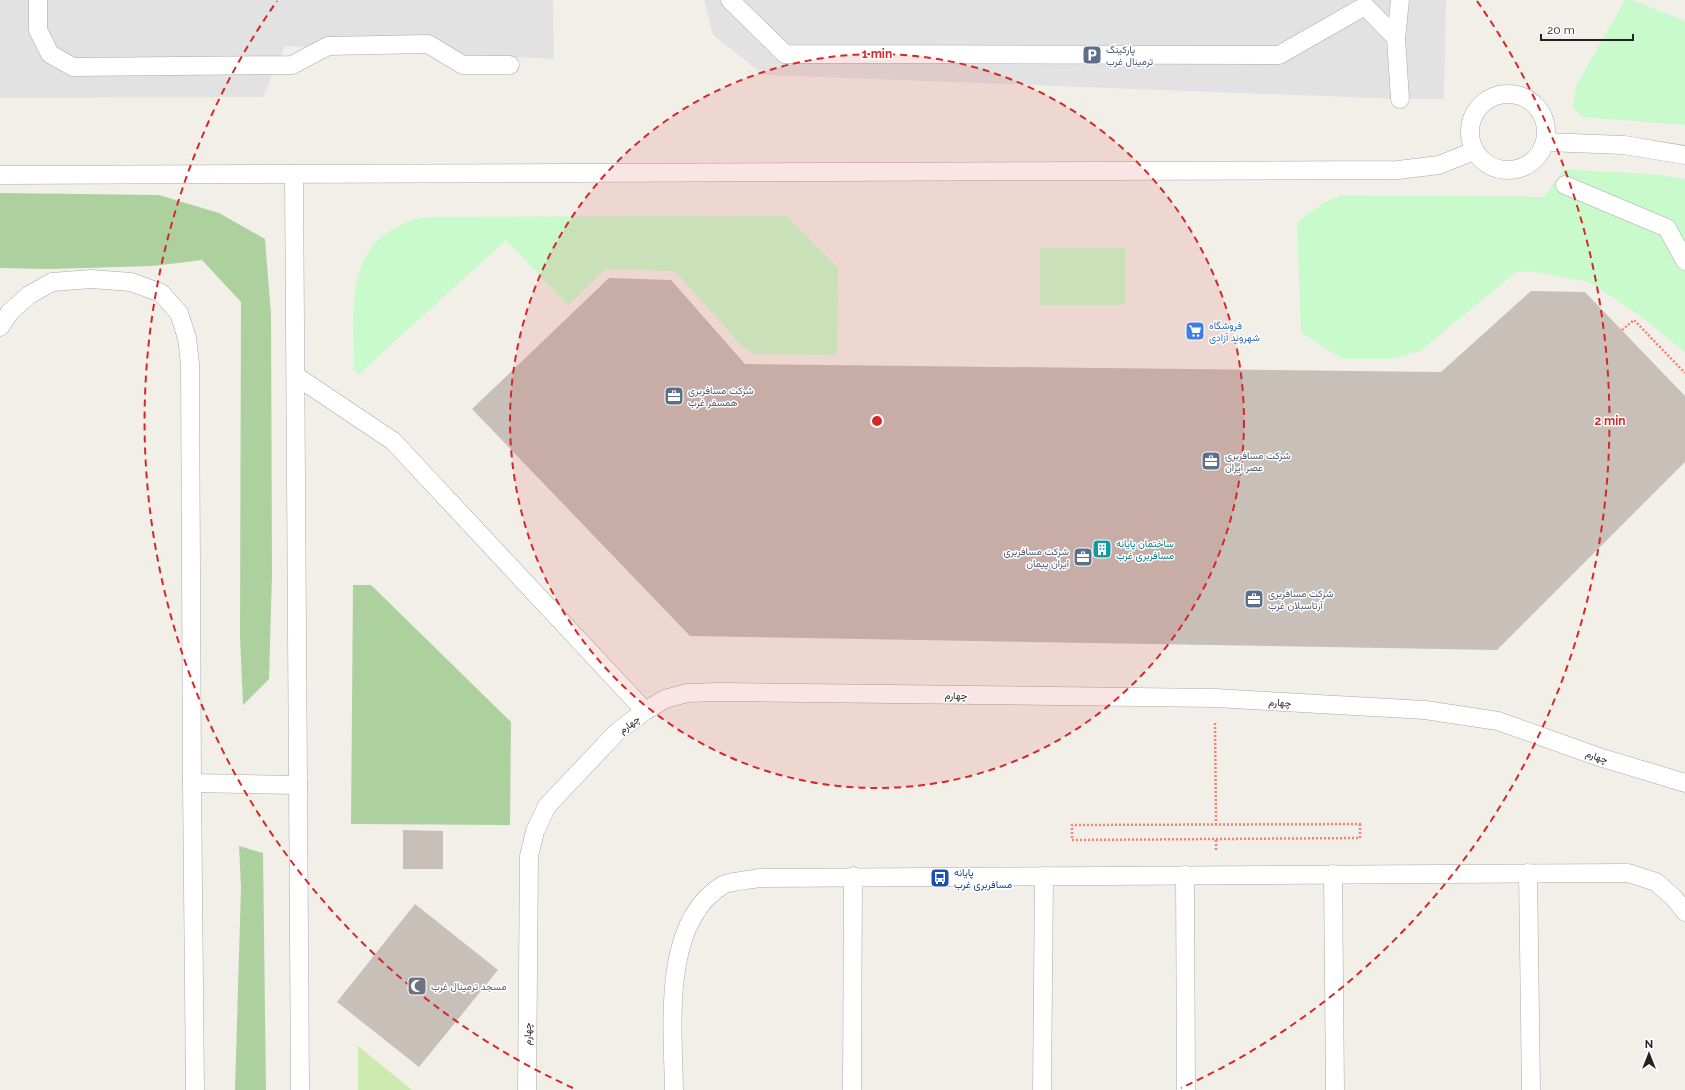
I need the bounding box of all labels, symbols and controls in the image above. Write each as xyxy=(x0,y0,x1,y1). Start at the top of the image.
scale bar xyxy=(1541,16,1633,42)
text: 20 m xyxy=(1547,23,1575,37)
parking icon: پارکینگ ترمینال غرب xyxy=(1081,44,1103,66)
place label: پارکینگ ترمینال غرب xyxy=(1106,44,1153,68)
text: 1 min xyxy=(862,47,892,61)
supermarket icon: فروشگاه شهروند آزادی xyxy=(1184,320,1206,342)
place label: فروشگاه شهروند آزادی xyxy=(1209,320,1260,344)
office icon: شرکت مسافربری همسفر غرب xyxy=(663,385,685,407)
place label: شرکت مسافربری همسفر غرب xyxy=(688,385,754,409)
centre of rings xyxy=(870,414,884,428)
text: 2 min xyxy=(1594,414,1626,428)
office icon: شرکت مسافربری عصر ایران xyxy=(1200,450,1222,472)
place label: شرکت مسافربری عصر ایران xyxy=(1225,450,1291,474)
building icon: ساختمان پایانه مسافربری غرب xyxy=(1091,538,1113,560)
place label: ساختمان پایانه مسافربری غرب xyxy=(1116,538,1174,562)
place label: شرکت مسافربری ایران پیمان xyxy=(1003,546,1069,571)
office icon: شرکت مسافربری ایران پیمان xyxy=(1072,546,1094,568)
office icon: شرکت مسافربری آرتاسبلان غرب xyxy=(1243,588,1265,610)
place label: شرکت مسافربری آرتاسبلان غرب xyxy=(1268,588,1334,612)
street label: چهارم xyxy=(944,690,968,703)
street label: چهارم xyxy=(1268,696,1292,711)
street label: چهارم xyxy=(617,713,643,737)
street label: چهارم xyxy=(1584,748,1610,767)
bus stop icon: پایانه مسافربری غرب xyxy=(929,867,951,889)
place label: پایانه مسافربری غرب xyxy=(954,867,1012,891)
mosque icon: مسجد ترمینال غرب xyxy=(406,975,428,997)
place label: مسجد ترمینال غرب xyxy=(431,981,507,993)
street label: چهارم xyxy=(522,1022,535,1046)
north arrow xyxy=(1629,1034,1669,1074)
text: N xyxy=(1645,1038,1653,1051)

